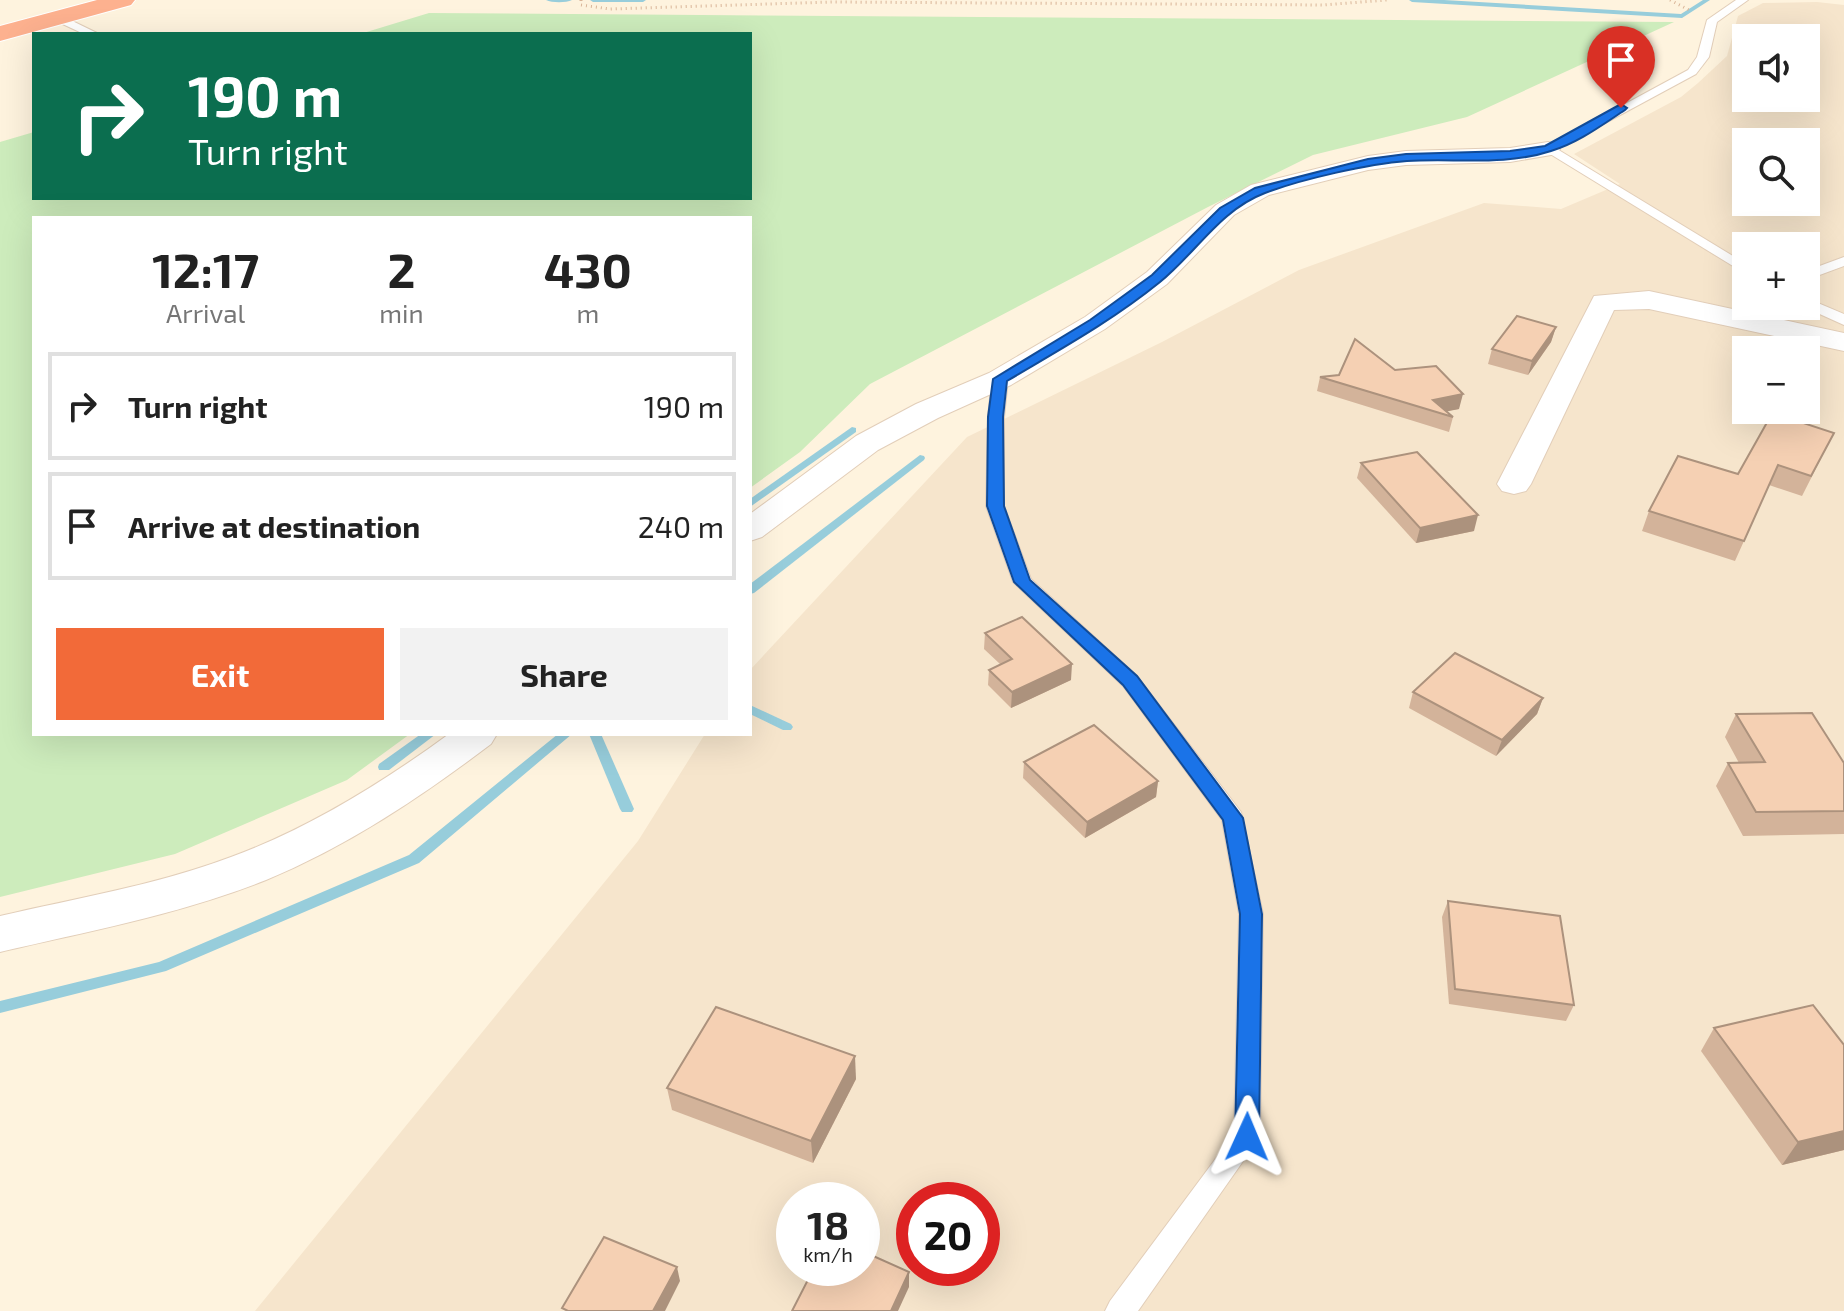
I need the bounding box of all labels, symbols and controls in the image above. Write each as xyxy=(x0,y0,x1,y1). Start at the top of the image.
map controls xyxy=(1732,24,1820,424)
button: sound xyxy=(1732,24,1820,112)
pin xyxy=(1587,26,1655,108)
icon: arrive xyxy=(1599,38,1643,82)
text: 190 m xyxy=(188,61,342,128)
icon: right xyxy=(56,64,160,168)
button: search xyxy=(1732,128,1820,216)
text: Turn right xyxy=(188,129,348,172)
button: + xyxy=(1732,232,1820,320)
text: 12:17 xyxy=(152,240,259,298)
text: 2 xyxy=(388,240,415,298)
text: 430 xyxy=(544,240,632,298)
text: Arrival xyxy=(166,297,245,328)
text: min xyxy=(379,297,424,328)
text: m xyxy=(576,297,599,328)
button: − xyxy=(1732,336,1820,424)
icon: right xyxy=(60,384,104,428)
text: Turn right xyxy=(128,388,268,424)
text: 190 m xyxy=(644,388,724,424)
icon: arrive xyxy=(60,504,104,548)
text: Arrive at destination xyxy=(128,508,420,544)
text: 240 m xyxy=(638,508,724,544)
button: Exit xyxy=(56,628,384,720)
button: Share xyxy=(400,628,728,720)
position arrow xyxy=(1205,1095,1289,1179)
speed limit sign: 20 xyxy=(896,1182,1000,1286)
text: 18 xyxy=(807,1200,849,1248)
text: km/h xyxy=(803,1242,853,1266)

